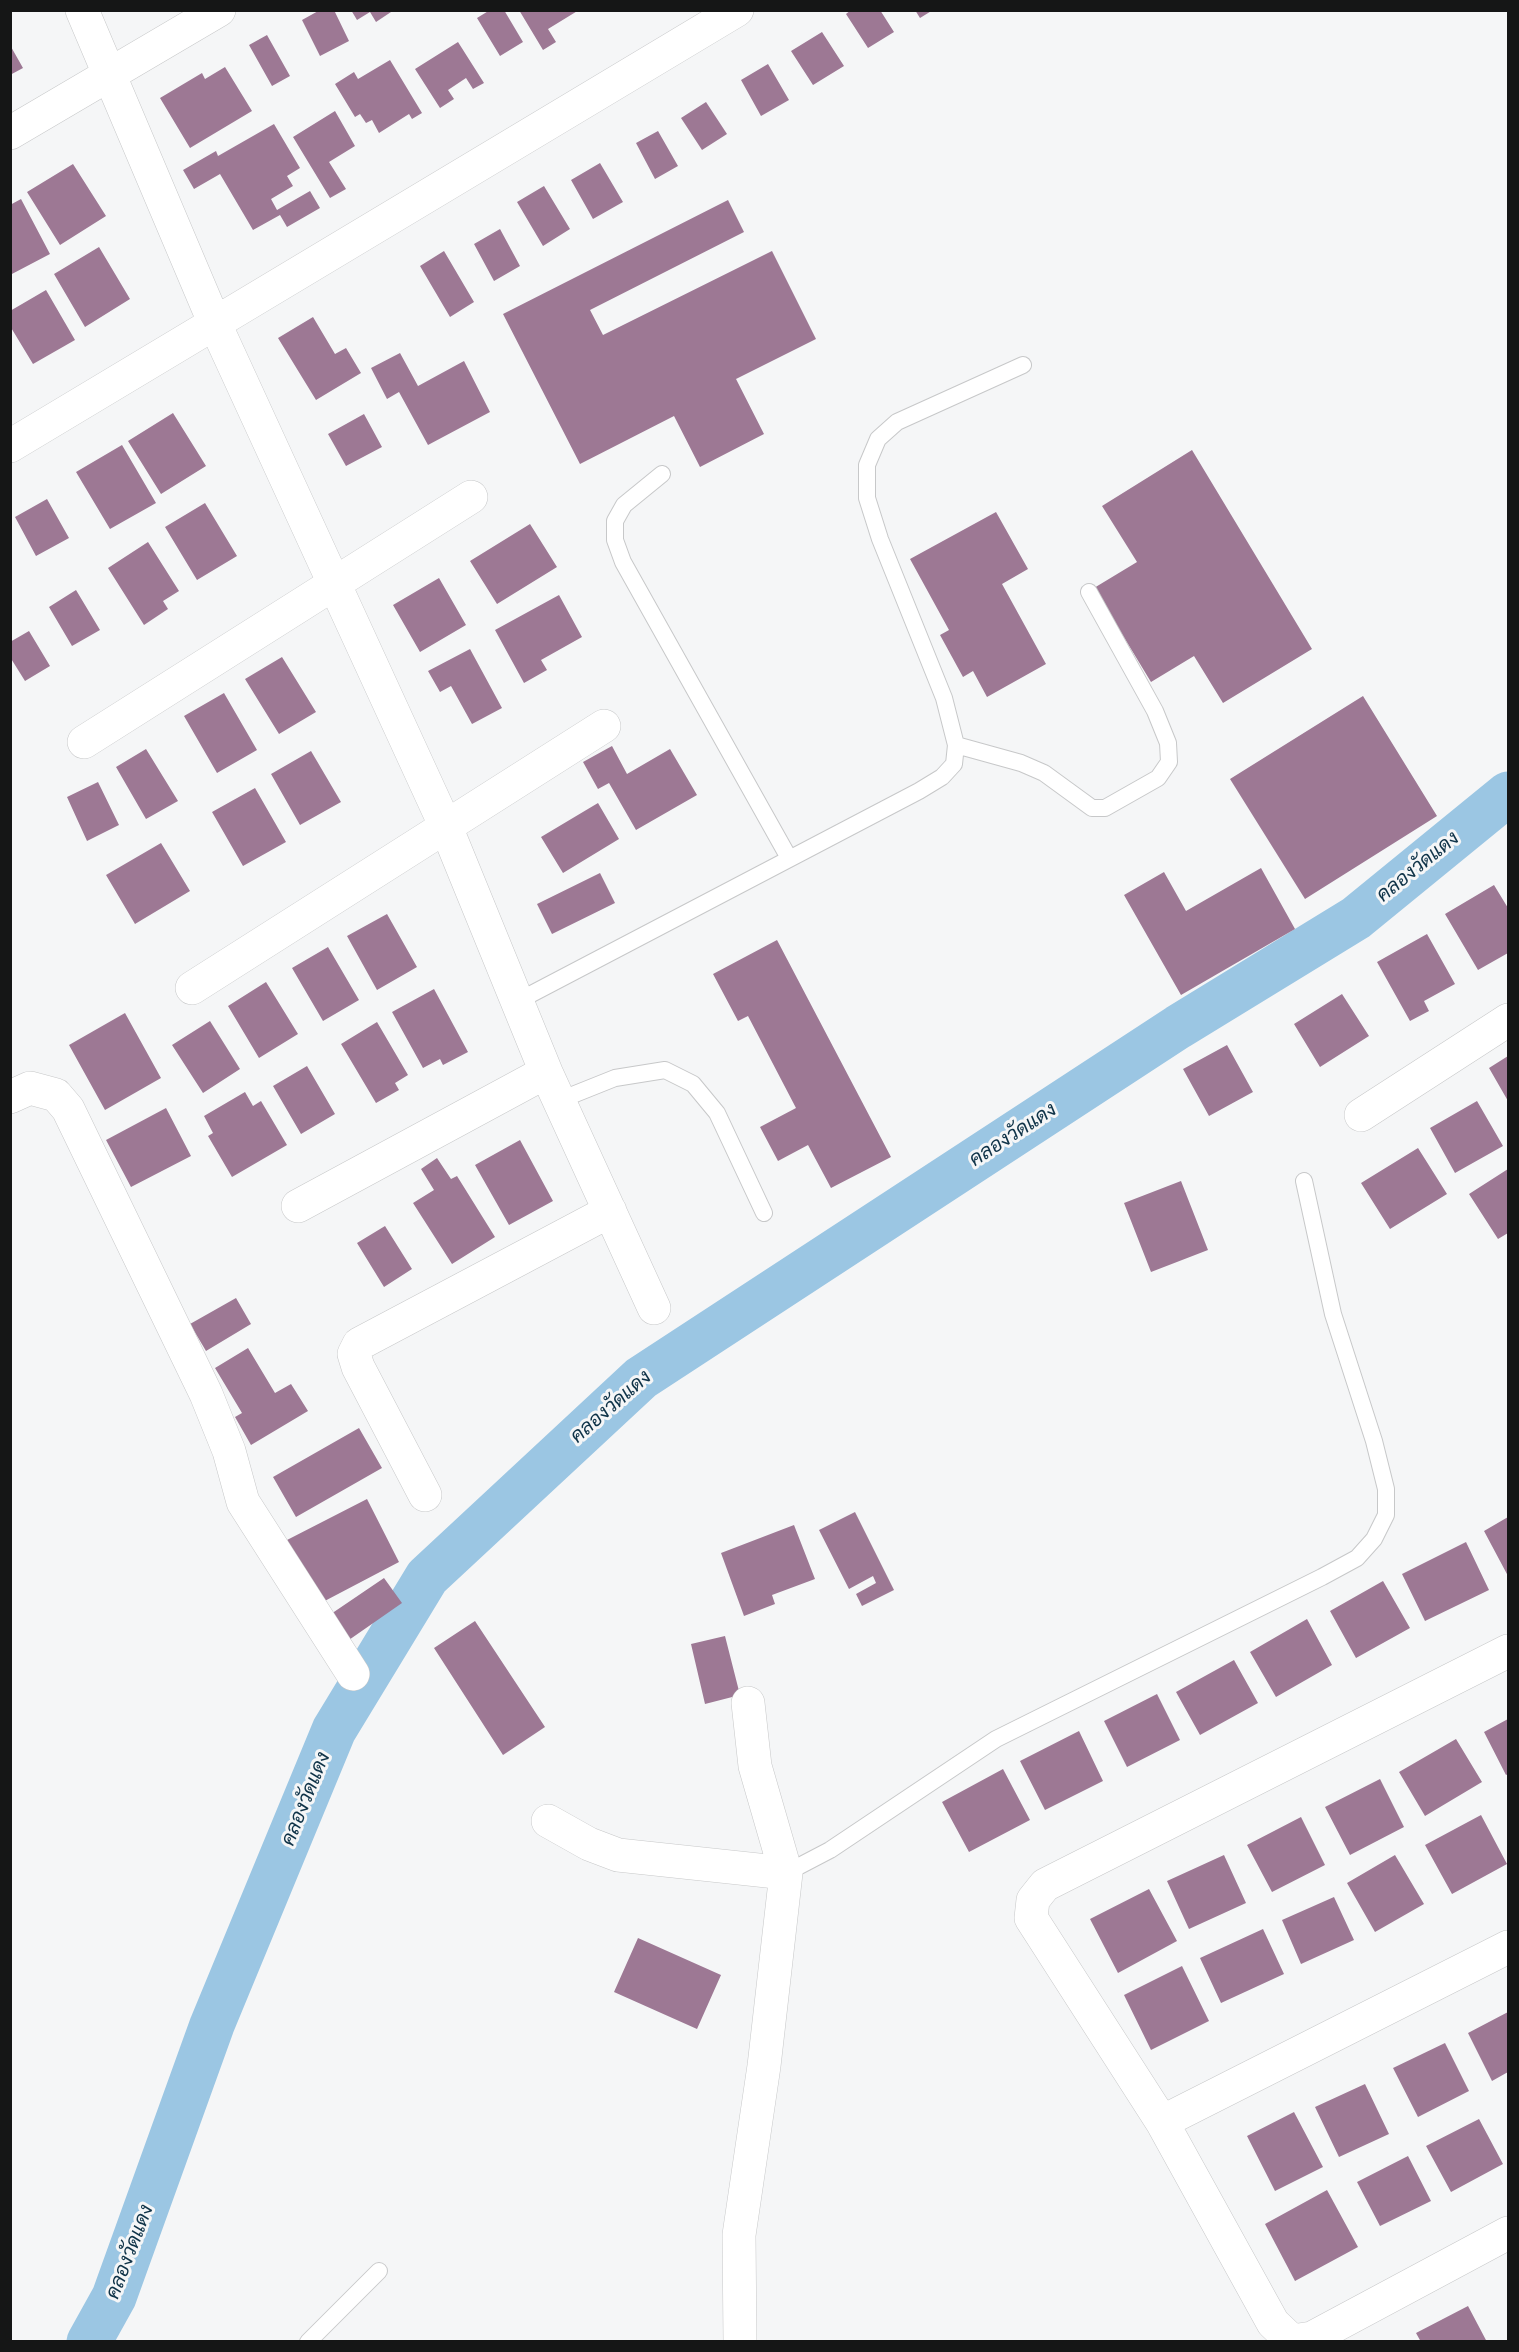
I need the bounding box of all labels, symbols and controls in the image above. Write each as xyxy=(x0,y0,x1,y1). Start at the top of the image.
water label: คลองวัดแดง xyxy=(1372,827,1464,907)
water label: คลองวัดแดง xyxy=(965,1098,1061,1172)
water label: คลองวัดแดง xyxy=(566,1365,656,1449)
water label: คลองวัดแดง xyxy=(276,1749,336,1849)
water label: คลองวัดแดง xyxy=(101,2201,159,2303)

